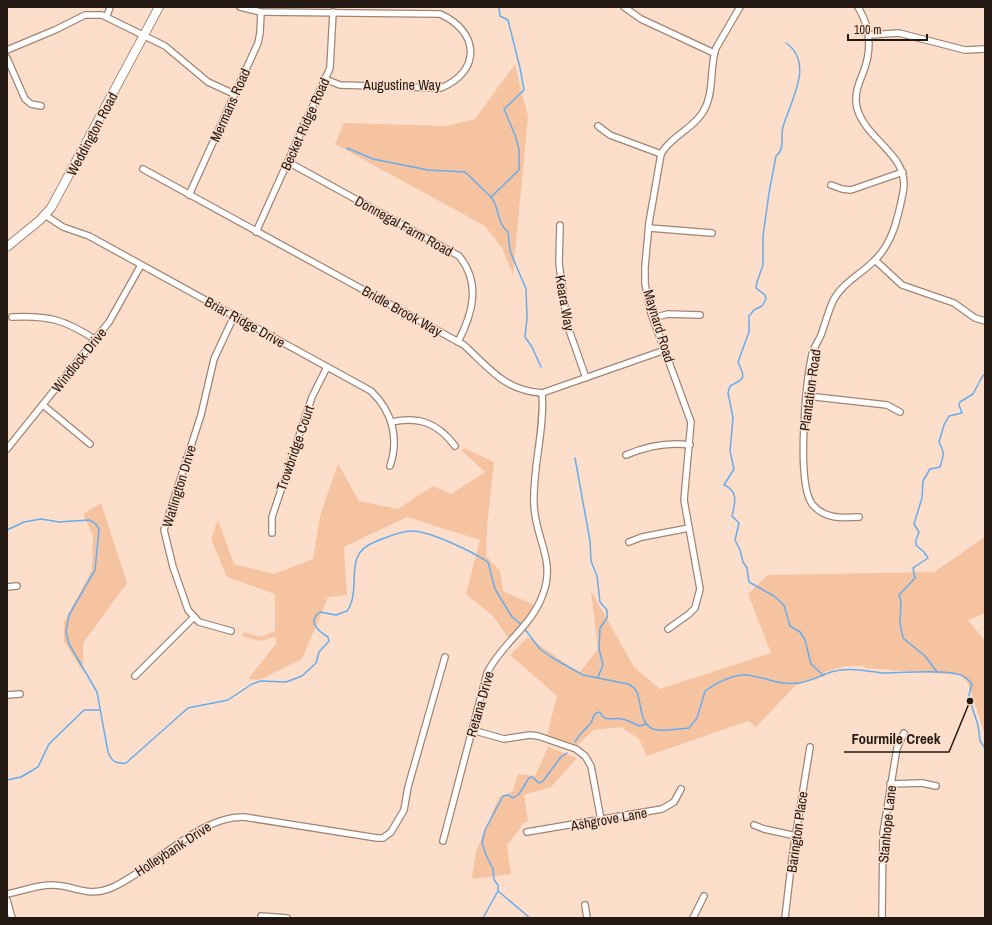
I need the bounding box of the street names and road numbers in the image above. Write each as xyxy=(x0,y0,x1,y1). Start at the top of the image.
street label: Mermans Road xyxy=(206,65,254,145)
street label: Becket Ridge Road xyxy=(277,75,333,173)
street label: Augustine Way xyxy=(362,76,441,94)
street label: Weddington Road xyxy=(62,89,122,179)
street label: Donnegal Farm Road xyxy=(352,192,456,260)
street label: Keara Way xyxy=(551,274,579,333)
street label: Bridle Brook Way xyxy=(359,282,445,341)
street label: Maynard Road xyxy=(639,287,679,365)
street label: Briar Ridge Drive xyxy=(202,292,288,352)
street label: Windlock Drive xyxy=(48,324,110,396)
street label: Plantation Road xyxy=(795,348,825,432)
street label: Trowbridge Court xyxy=(272,403,318,493)
street label: Watlington Drive xyxy=(158,443,200,529)
street label: Retana Drive xyxy=(462,669,498,739)
street label: Stanhope Lane xyxy=(874,784,900,864)
street label: Barington Place xyxy=(782,790,812,874)
street label: Ashgrove Lane xyxy=(568,803,649,835)
street label: Holleybank Drive xyxy=(131,818,215,880)

